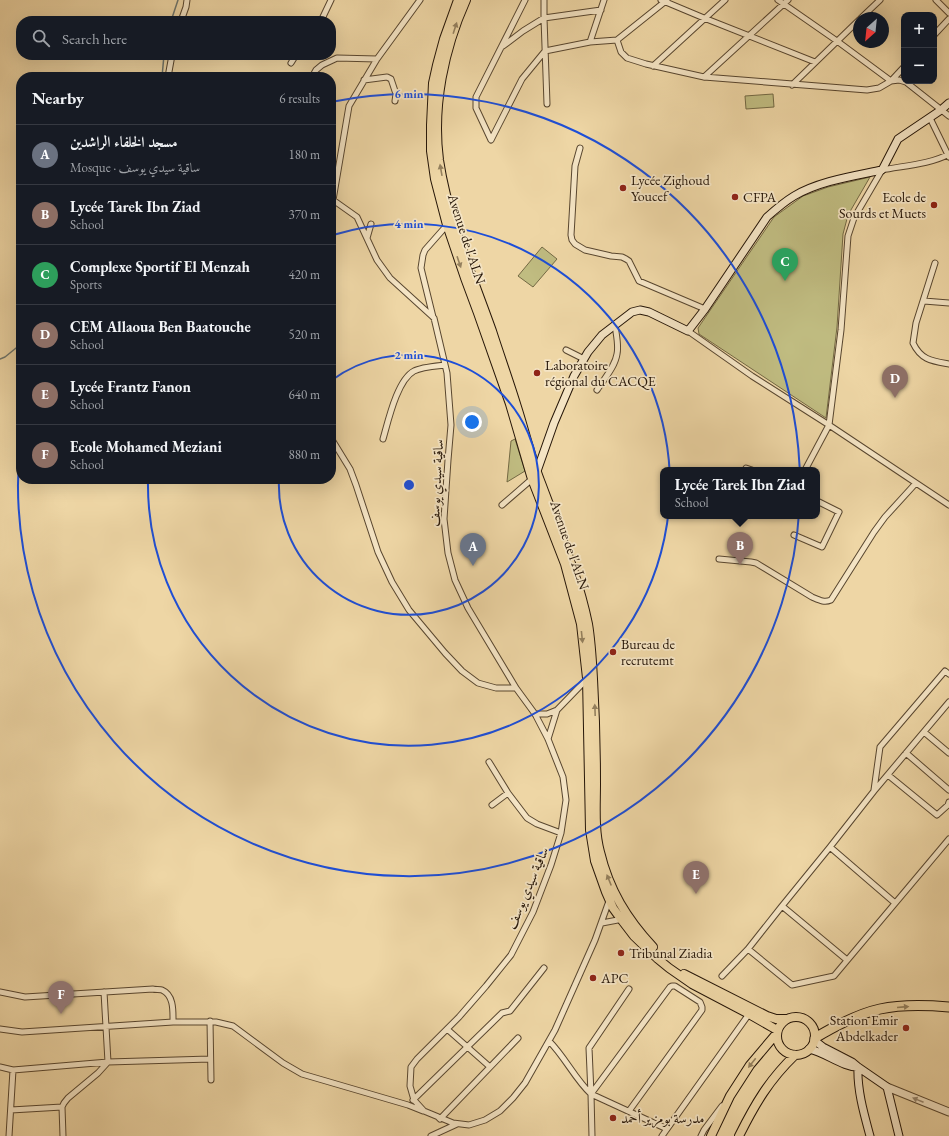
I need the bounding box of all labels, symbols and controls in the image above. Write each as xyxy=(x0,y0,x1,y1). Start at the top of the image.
north arrow xyxy=(853,12,889,48)
map controls xyxy=(901,12,937,84)
button: + xyxy=(901,12,937,48)
search box xyxy=(16,16,336,60)
one-way arrow xyxy=(452,22,458,34)
icon: search xyxy=(30,27,52,49)
text: Search here xyxy=(62,29,127,48)
button: − xyxy=(901,48,937,84)
text: 6 min xyxy=(394,86,424,102)
text: Nearby xyxy=(32,87,84,109)
text: 6 results xyxy=(279,90,320,107)
text: مسجد الخلفاء الراشدين xyxy=(70,132,177,151)
text: A xyxy=(40,146,50,163)
text: 180 m xyxy=(289,146,320,163)
text: Mosque · ساقية سيدي يوسف xyxy=(70,159,200,176)
one-way arrow xyxy=(438,164,444,176)
place label: Lycée Zighoud Youcef xyxy=(631,171,711,205)
marker: Lycée Zighoud Youcef xyxy=(618,183,628,193)
place label: CFPA xyxy=(743,188,777,206)
place label: Ecole de Sourds et Muets xyxy=(839,188,927,222)
street label: Avenue de l'ALN xyxy=(444,191,490,286)
marker: CFPA xyxy=(730,192,740,202)
text: Lycée Tarek Ibn Ziad xyxy=(70,197,200,216)
marker: Ecole de Sourds et Muets xyxy=(929,200,939,210)
text: B xyxy=(41,206,49,223)
text: 370 m xyxy=(289,206,320,223)
text: School xyxy=(70,216,104,233)
text: 4 min xyxy=(394,216,424,232)
pin: C xyxy=(772,248,798,281)
one-way arrow xyxy=(457,256,463,268)
text: Complexe Sportif El Menzah xyxy=(70,257,250,276)
text: C xyxy=(40,266,50,283)
text: 420 m xyxy=(289,266,320,283)
text: Sports xyxy=(70,276,102,293)
text: CEM Allaoua Ben Baatouche xyxy=(70,317,251,336)
text: D xyxy=(40,326,50,343)
text: 520 m xyxy=(289,326,320,343)
text: School xyxy=(70,336,104,353)
text: 2 min xyxy=(394,347,424,363)
place label: Laboratoire régional du CACQE xyxy=(545,356,656,390)
pin: D xyxy=(882,365,908,398)
marker: Laboratoire régional du CACQE xyxy=(532,368,542,378)
text: Lycée Frantz Fanon xyxy=(70,377,191,396)
text: E xyxy=(41,386,49,403)
text: 640 m xyxy=(289,386,320,403)
text: School xyxy=(70,396,104,413)
your location xyxy=(462,412,482,432)
text: Ecole Mohamed Meziani xyxy=(70,437,222,456)
street label: ساقية سيدي يوسف xyxy=(425,439,450,527)
text: F xyxy=(41,446,49,463)
text: 880 m xyxy=(289,446,320,463)
text: School xyxy=(70,456,104,473)
popup xyxy=(660,467,820,519)
text: Lycée Tarek Ibn Ziad xyxy=(675,475,805,494)
centre of rings xyxy=(402,478,416,492)
text: School xyxy=(675,494,709,511)
street label: Avenue de l'ALN xyxy=(546,497,594,592)
pin: B xyxy=(727,532,753,565)
pin: A xyxy=(460,533,486,566)
one-way arrow xyxy=(579,631,586,643)
place label: Bureau de recrutemt xyxy=(621,635,676,669)
marker: Bureau de recrutemt xyxy=(608,647,618,657)
one-way arrow xyxy=(592,703,598,716)
street label: ساقية سيدي يوسف xyxy=(502,844,555,933)
pin: E xyxy=(683,861,709,894)
one-way arrow xyxy=(606,874,612,886)
place label: Tribunal Ziadia xyxy=(629,944,713,962)
marker: Tribunal Ziadia xyxy=(616,948,626,958)
place label: APC xyxy=(600,969,628,987)
marker: APC xyxy=(588,973,598,983)
pin: F xyxy=(48,981,74,1014)
one-way arrow xyxy=(897,1003,909,1010)
place label: Station Emir Abdelkader xyxy=(830,1011,898,1045)
marker: Station Emir Abdelkader xyxy=(901,1023,911,1033)
one-way arrow xyxy=(748,1058,756,1069)
one-way arrow xyxy=(911,1096,923,1102)
place label: مدرسة بومزير أحمد xyxy=(621,1108,704,1128)
marker: مدرسة بومزير أحمد xyxy=(608,1113,618,1123)

